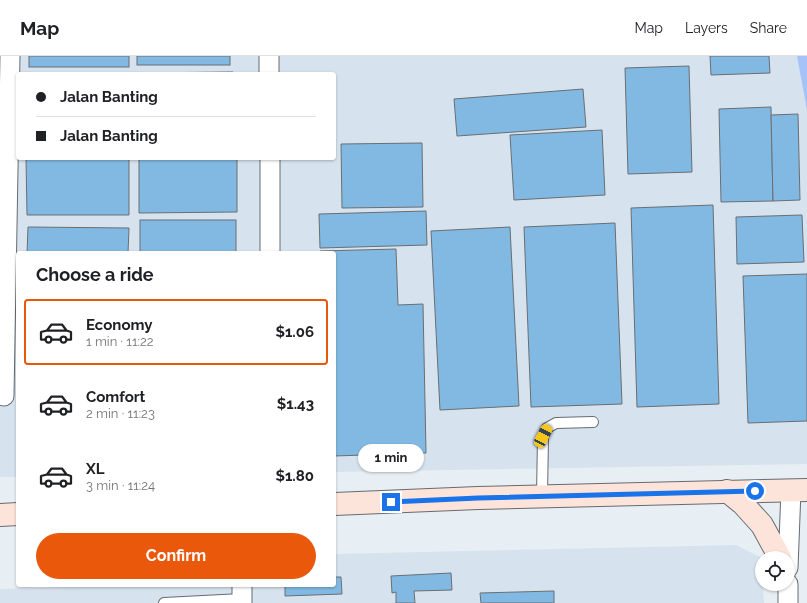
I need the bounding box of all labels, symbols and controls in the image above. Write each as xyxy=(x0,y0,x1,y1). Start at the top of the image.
text: Map xyxy=(20,17,59,39)
text: Map xyxy=(635,20,663,36)
text: Layers xyxy=(685,20,728,36)
text: Share xyxy=(750,20,787,36)
text: Jalan Banting xyxy=(60,88,158,106)
text: Jalan Banting xyxy=(60,127,158,145)
text: Choose a ride xyxy=(36,264,154,285)
icon: car xyxy=(38,314,74,350)
text: Economy xyxy=(86,316,153,334)
text: $1.06 xyxy=(275,323,314,341)
text: 1 min · 11:22 xyxy=(86,334,153,349)
icon: car xyxy=(38,386,74,422)
text: Comfort xyxy=(86,388,145,406)
text: $1.43 xyxy=(277,395,314,413)
text: 2 min · 11:23 xyxy=(86,406,155,421)
car xyxy=(532,423,554,449)
callout: 1 min xyxy=(358,444,424,472)
text: 1 min xyxy=(375,450,407,465)
icon: car xyxy=(38,458,74,494)
text: XL xyxy=(86,460,104,478)
text: $1.80 xyxy=(275,467,314,485)
text: 3 min · 11:24 xyxy=(86,478,155,493)
route start xyxy=(746,482,764,500)
route end xyxy=(382,493,400,511)
button: Confirm xyxy=(36,533,316,579)
map controls xyxy=(755,551,795,591)
button: locate xyxy=(755,551,795,591)

